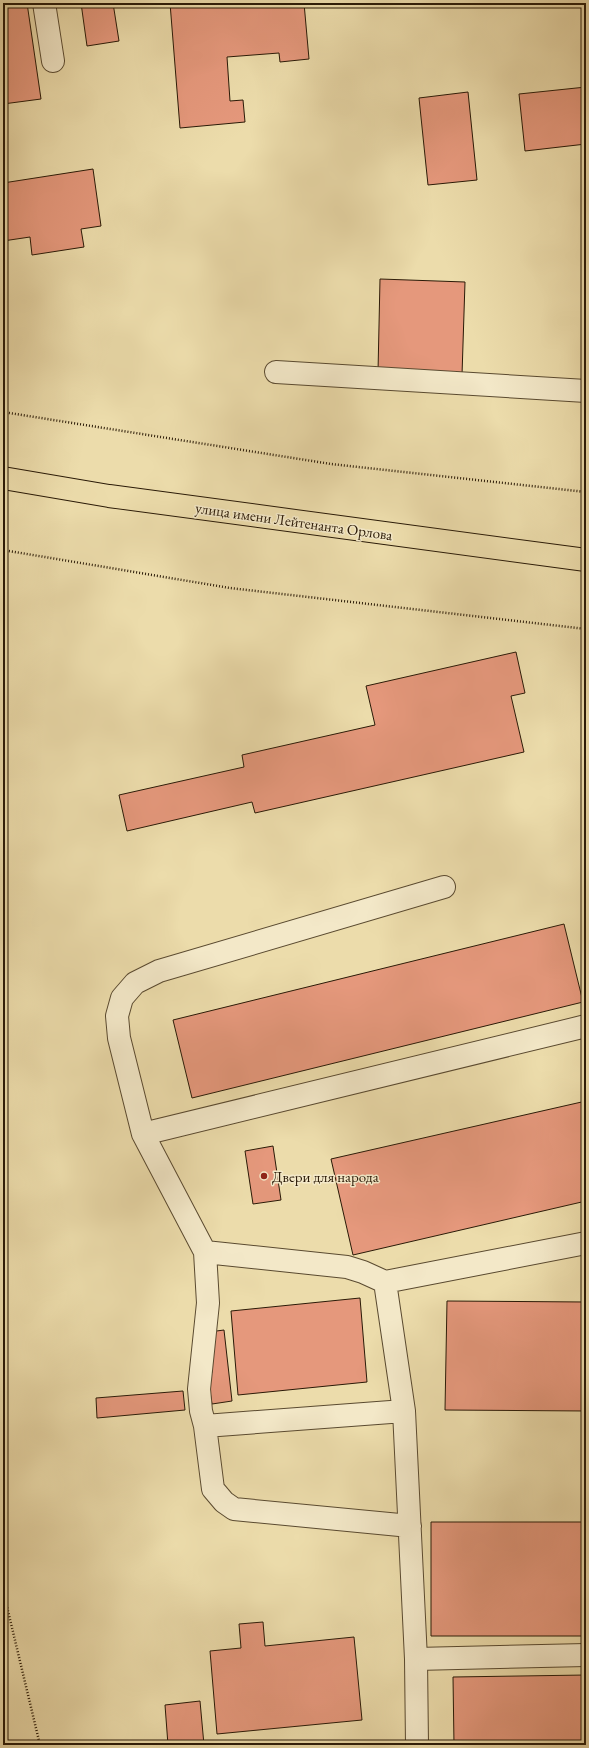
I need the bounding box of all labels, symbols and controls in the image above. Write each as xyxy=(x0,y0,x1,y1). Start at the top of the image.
street label: улица имени Лейтенанта Орлова xyxy=(194,498,394,544)
place label: Двери для народа xyxy=(272,1167,379,1186)
marker: Двери для народа xyxy=(259,1171,269,1181)

